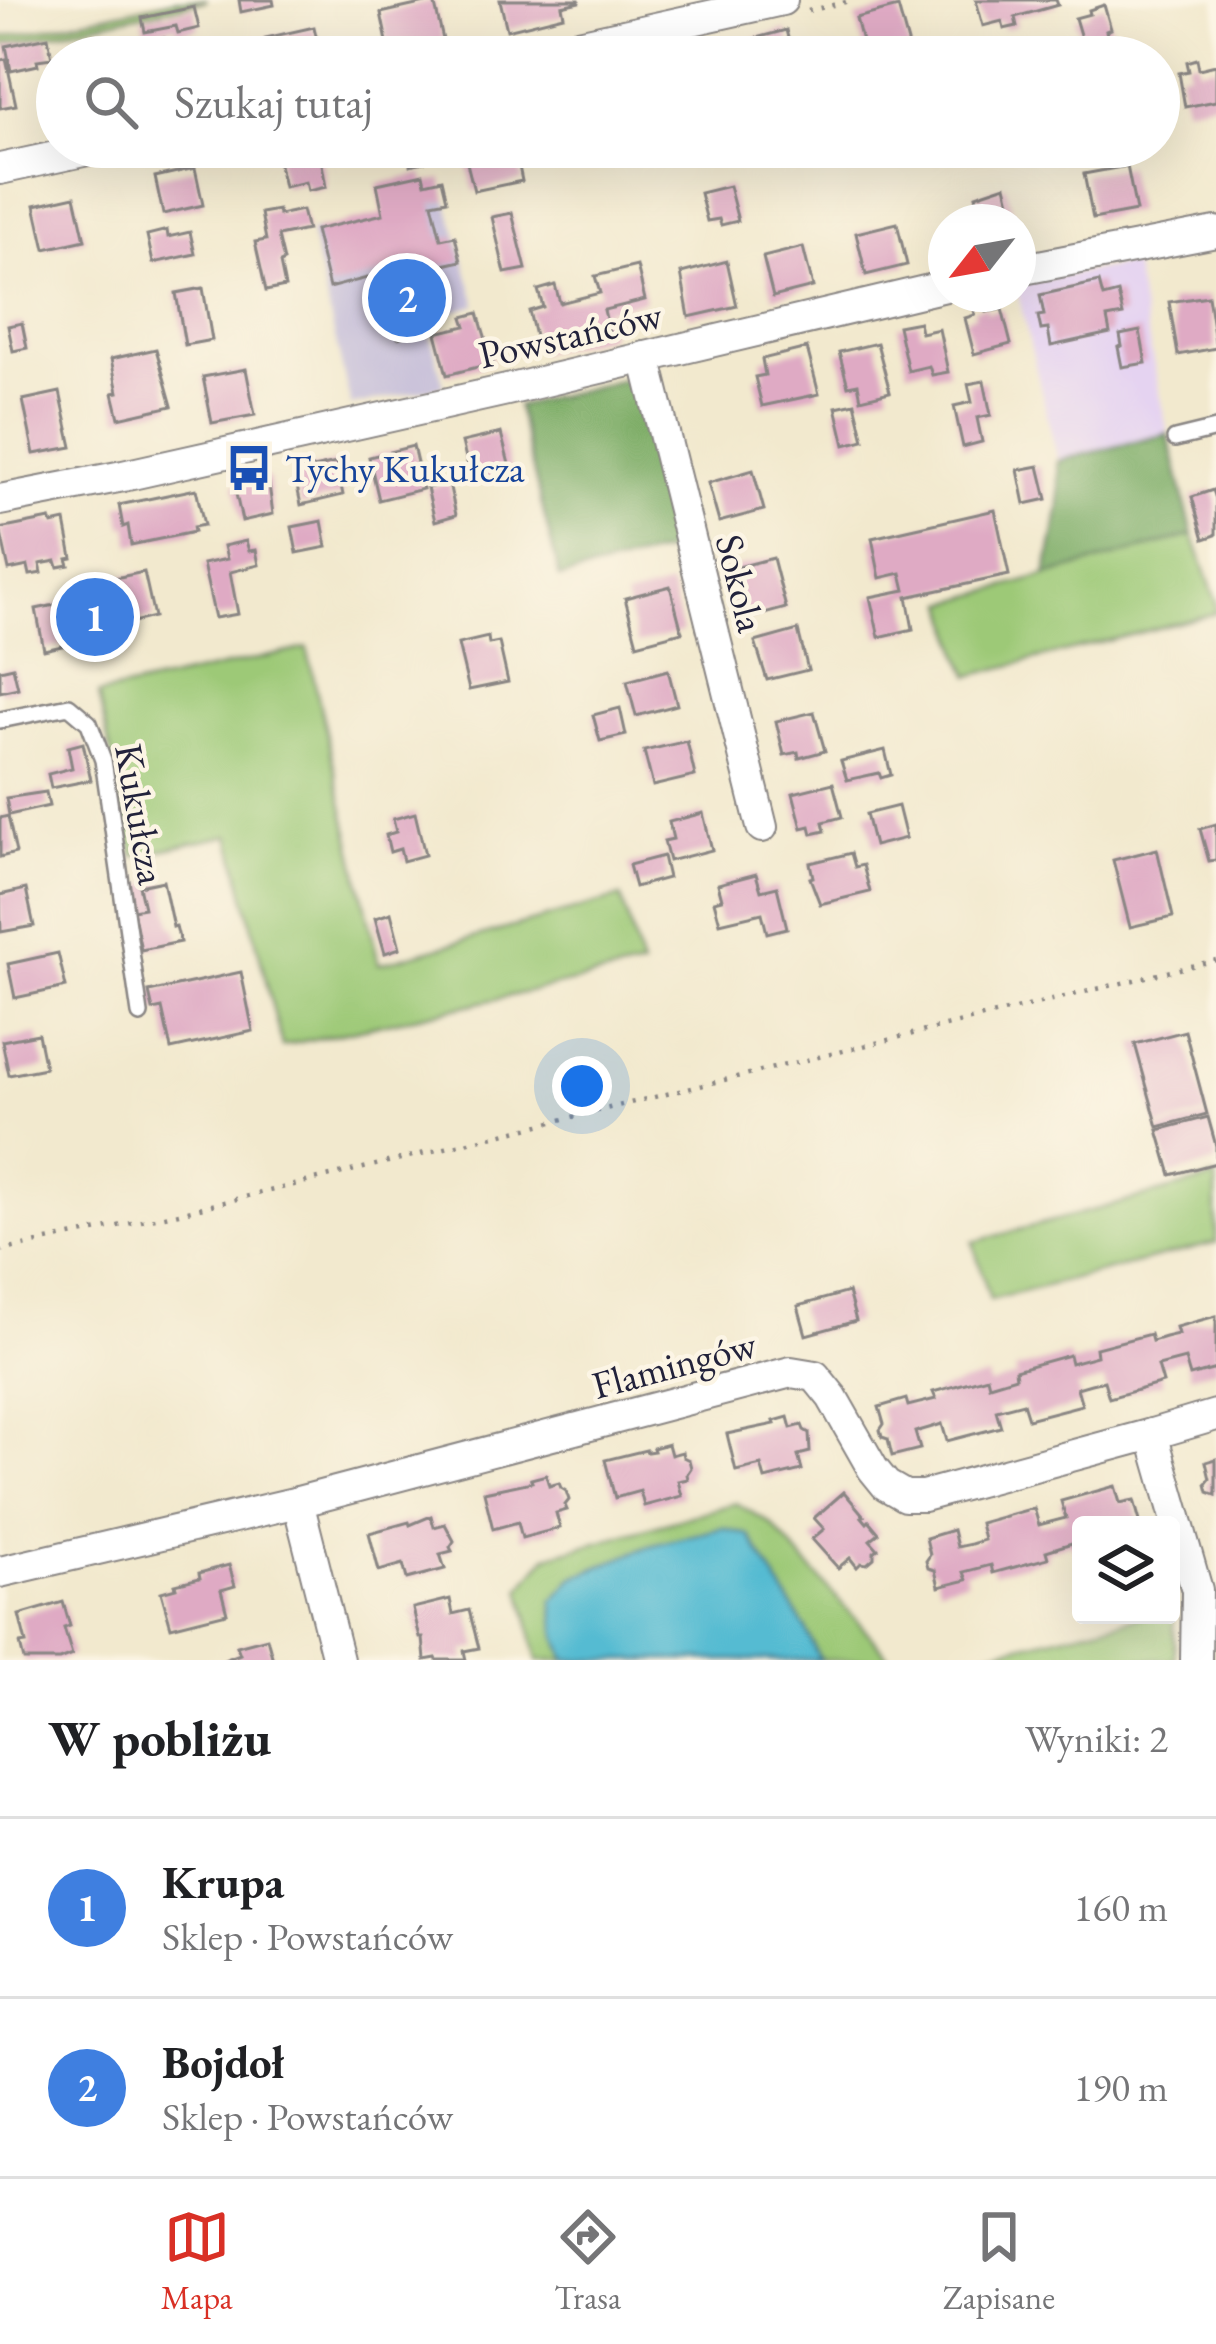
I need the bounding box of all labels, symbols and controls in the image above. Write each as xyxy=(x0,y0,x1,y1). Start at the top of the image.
search box xyxy=(36,36,1180,168)
icon: search xyxy=(78,69,144,135)
text: Szukaj tutaj xyxy=(174,73,373,131)
north arrow xyxy=(928,204,1036,312)
pin: 2 xyxy=(368,253,446,343)
street label: Powstańców xyxy=(473,289,667,380)
bus stop icon: Tychy Kukułcza xyxy=(224,443,274,493)
place label: Tychy Kukułcza xyxy=(285,443,525,494)
street label: Sokola xyxy=(704,529,777,638)
pin: 1 xyxy=(56,572,134,662)
street label: Kukułcza xyxy=(103,740,178,889)
your location xyxy=(552,1056,612,1116)
street label: Flamingów xyxy=(586,1318,762,1411)
map controls xyxy=(1072,1516,1180,1624)
button: layers xyxy=(1072,1516,1180,1624)
text: W pobliżu xyxy=(48,1705,271,1771)
text: Wyniki: 2 xyxy=(1025,1713,1168,1764)
text: Krupa xyxy=(162,1853,284,1911)
text: 1 xyxy=(77,1882,97,1933)
text: 160 m xyxy=(1074,1882,1168,1933)
text: Sklep · Powstańców xyxy=(162,1911,453,1962)
text: Bojdoł xyxy=(162,2033,284,2091)
text: 2 xyxy=(77,2062,97,2113)
text: 190 m xyxy=(1074,2062,1168,2113)
text: Sklep · Powstańców xyxy=(162,2091,453,2142)
tab: Mapa xyxy=(161,2204,233,2319)
tab: Trasa xyxy=(554,2204,621,2319)
tab: Zapisane xyxy=(943,2204,1055,2319)

